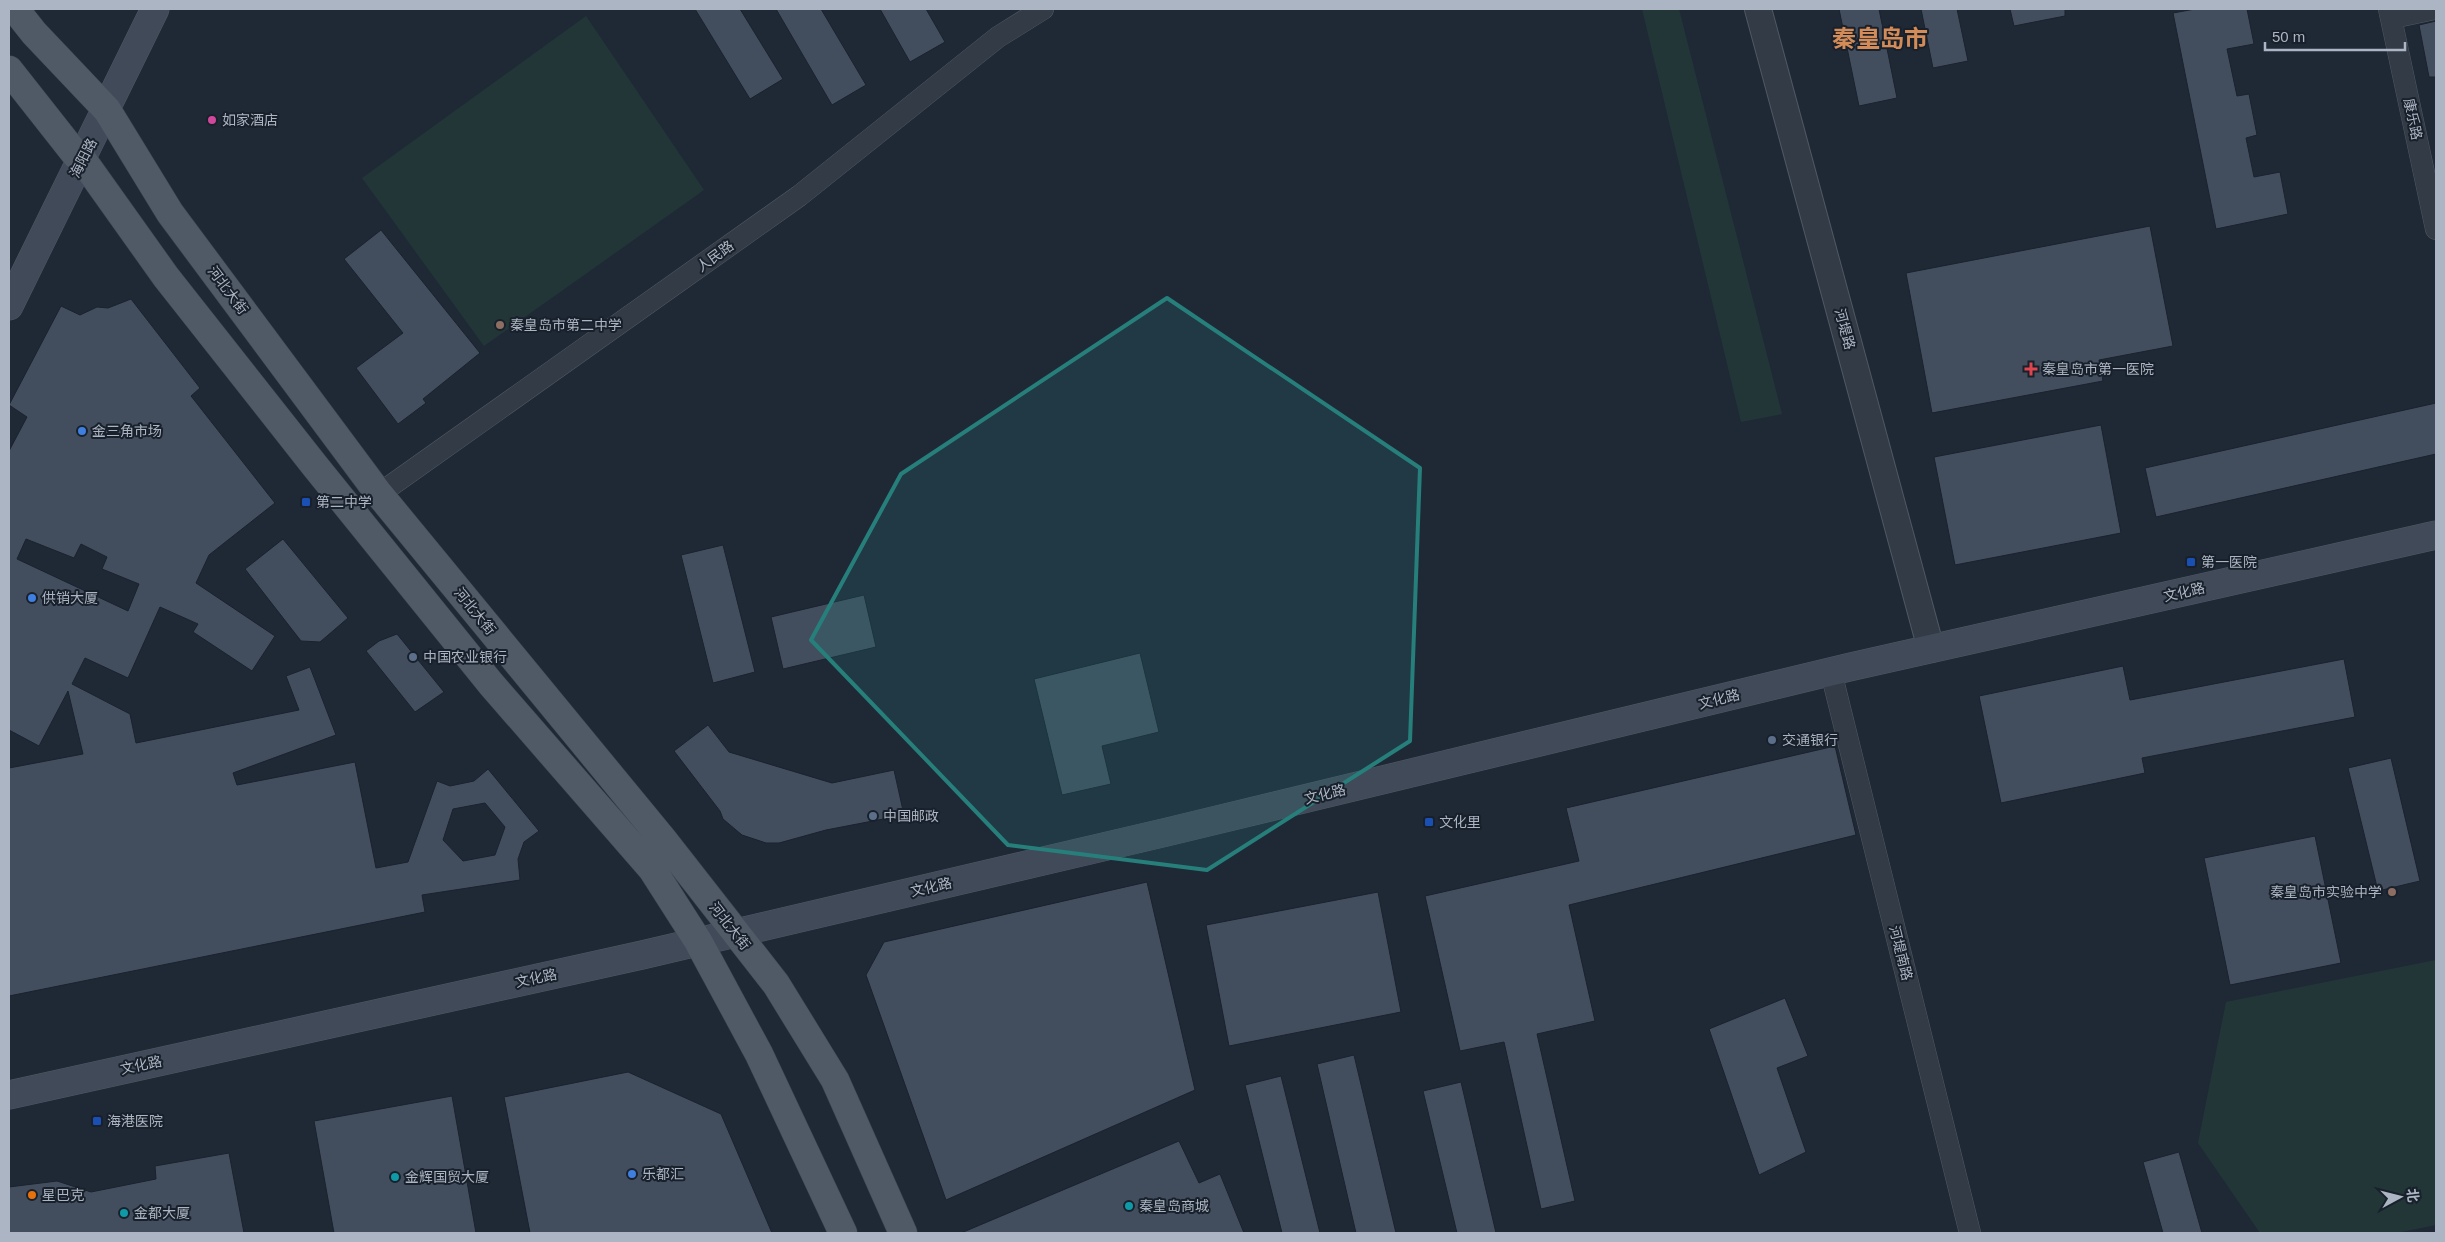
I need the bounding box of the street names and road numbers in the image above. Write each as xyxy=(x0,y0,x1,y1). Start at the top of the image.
street label: 康乐路 xyxy=(2401,97,2425,141)
street label: 海阳路 xyxy=(66,136,100,180)
street label: 人民路 xyxy=(693,237,737,275)
street label: 河北大街 xyxy=(205,263,251,317)
street label: 河堤路 xyxy=(1832,307,1858,351)
street label: 文化路 xyxy=(2162,579,2206,605)
street label: 河北大街 xyxy=(451,584,499,638)
street label: 文化路 xyxy=(1697,686,1741,712)
street label: 文化路 xyxy=(1303,781,1347,807)
street label: 文化路 xyxy=(909,874,953,900)
street label: 河北大街 xyxy=(706,899,754,953)
street label: 河堤南路 xyxy=(1886,924,1916,982)
street label: 文化路 xyxy=(514,966,558,990)
street label: 文化路 xyxy=(119,1053,163,1077)

